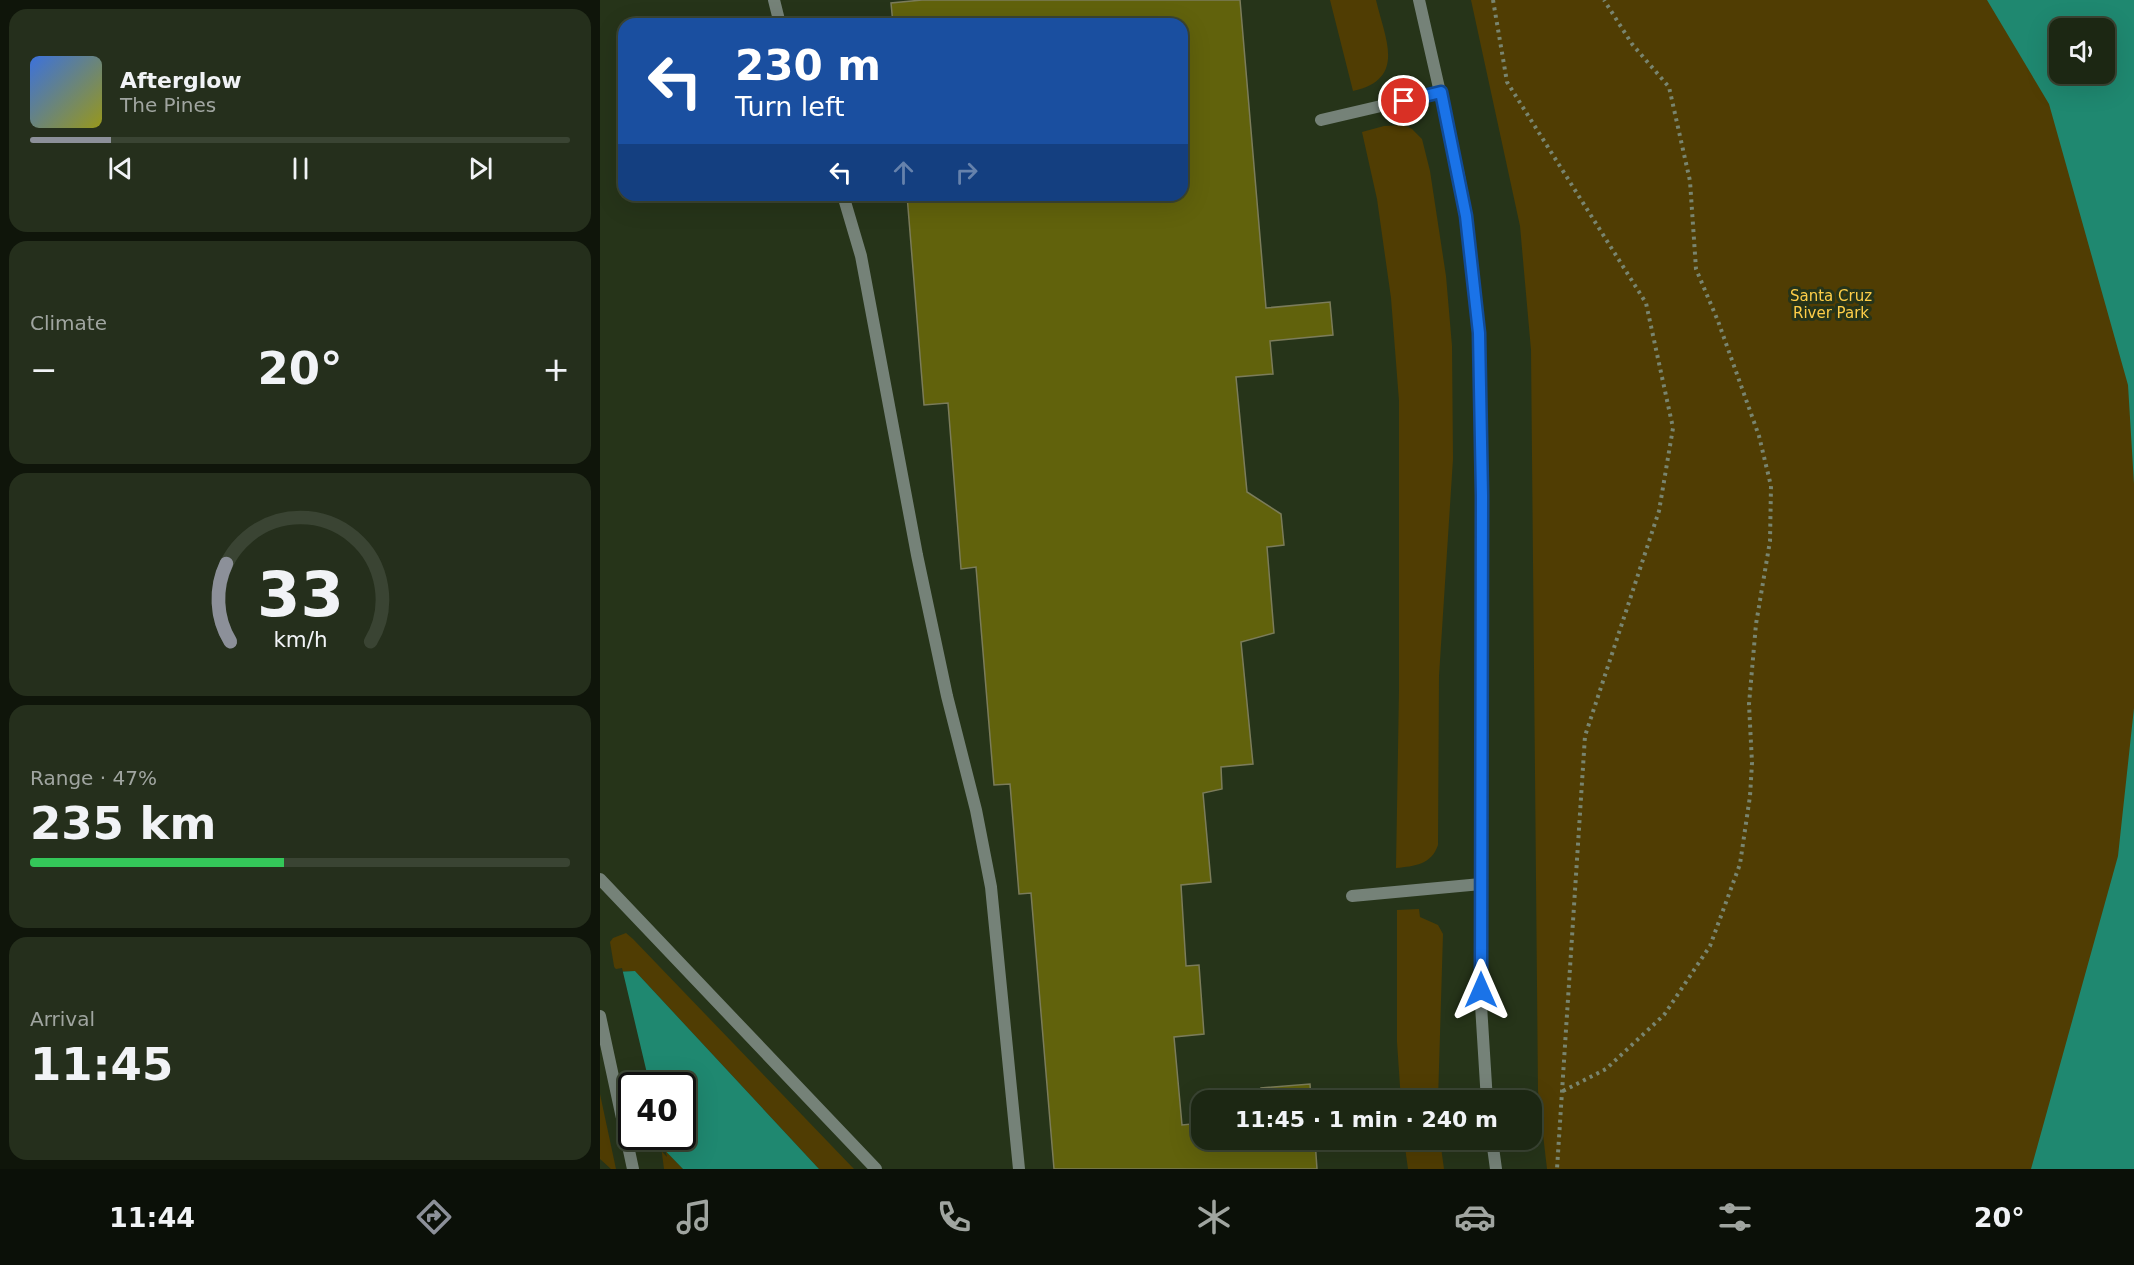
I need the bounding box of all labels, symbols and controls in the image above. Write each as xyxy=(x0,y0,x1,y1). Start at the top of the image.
map controls xyxy=(2049,18,2115,84)
button: sound xyxy=(2049,18,2115,84)
text: 230 m xyxy=(735,41,881,90)
icon: left xyxy=(636,42,714,120)
text: Afterglow xyxy=(120,68,242,93)
pin xyxy=(1378,75,1429,126)
icon: arrive xyxy=(1387,84,1420,117)
text: Turn left xyxy=(735,91,845,122)
text: The Pines xyxy=(120,93,216,117)
icon: previous xyxy=(104,152,137,185)
icon: pause xyxy=(284,152,317,185)
icon: next xyxy=(464,152,497,185)
icon: left xyxy=(824,156,857,189)
icon: ahead xyxy=(887,156,920,189)
icon: right xyxy=(950,156,983,189)
park label: Santa Cruz River Park xyxy=(1790,287,1872,322)
text: Climate xyxy=(30,311,107,335)
text: 20° xyxy=(257,342,343,395)
text: − xyxy=(30,350,58,389)
text: + xyxy=(542,350,570,389)
text: 33 xyxy=(257,558,343,631)
text: km/h xyxy=(273,627,327,652)
text: Range · 47% xyxy=(30,766,157,790)
text: 235 km xyxy=(30,797,216,850)
position arrow xyxy=(1449,958,1513,1022)
text: Arrival xyxy=(30,1007,95,1031)
text: 11:45 xyxy=(30,1038,173,1091)
speed limit sign: 40 xyxy=(618,1072,696,1150)
text: 11:45 · 1 min · 240 m xyxy=(1235,1107,1498,1132)
icon: directions xyxy=(413,1196,455,1238)
icon: music xyxy=(673,1196,715,1238)
icon: phone xyxy=(933,1196,975,1238)
icon: climate xyxy=(1193,1196,1235,1238)
icon: car xyxy=(1454,1196,1496,1238)
icon: filters xyxy=(1714,1196,1756,1238)
text: 11:44 xyxy=(109,1202,195,1233)
text: 20° xyxy=(1974,1202,2025,1233)

